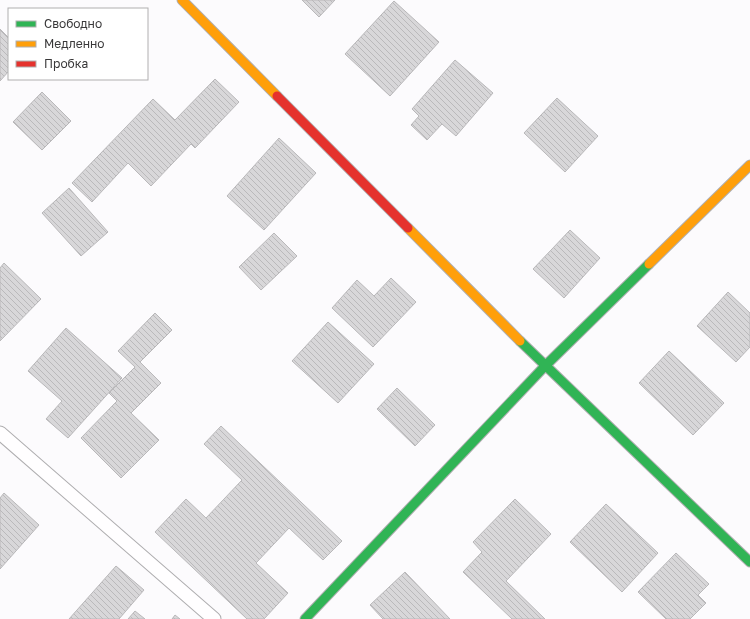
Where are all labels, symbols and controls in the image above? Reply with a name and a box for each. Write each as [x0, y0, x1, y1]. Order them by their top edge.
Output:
legend [8, 8, 148, 80]
text: Свободно [44, 16, 102, 31]
text: Медленно [44, 36, 104, 51]
text: Пробка [44, 56, 88, 71]

